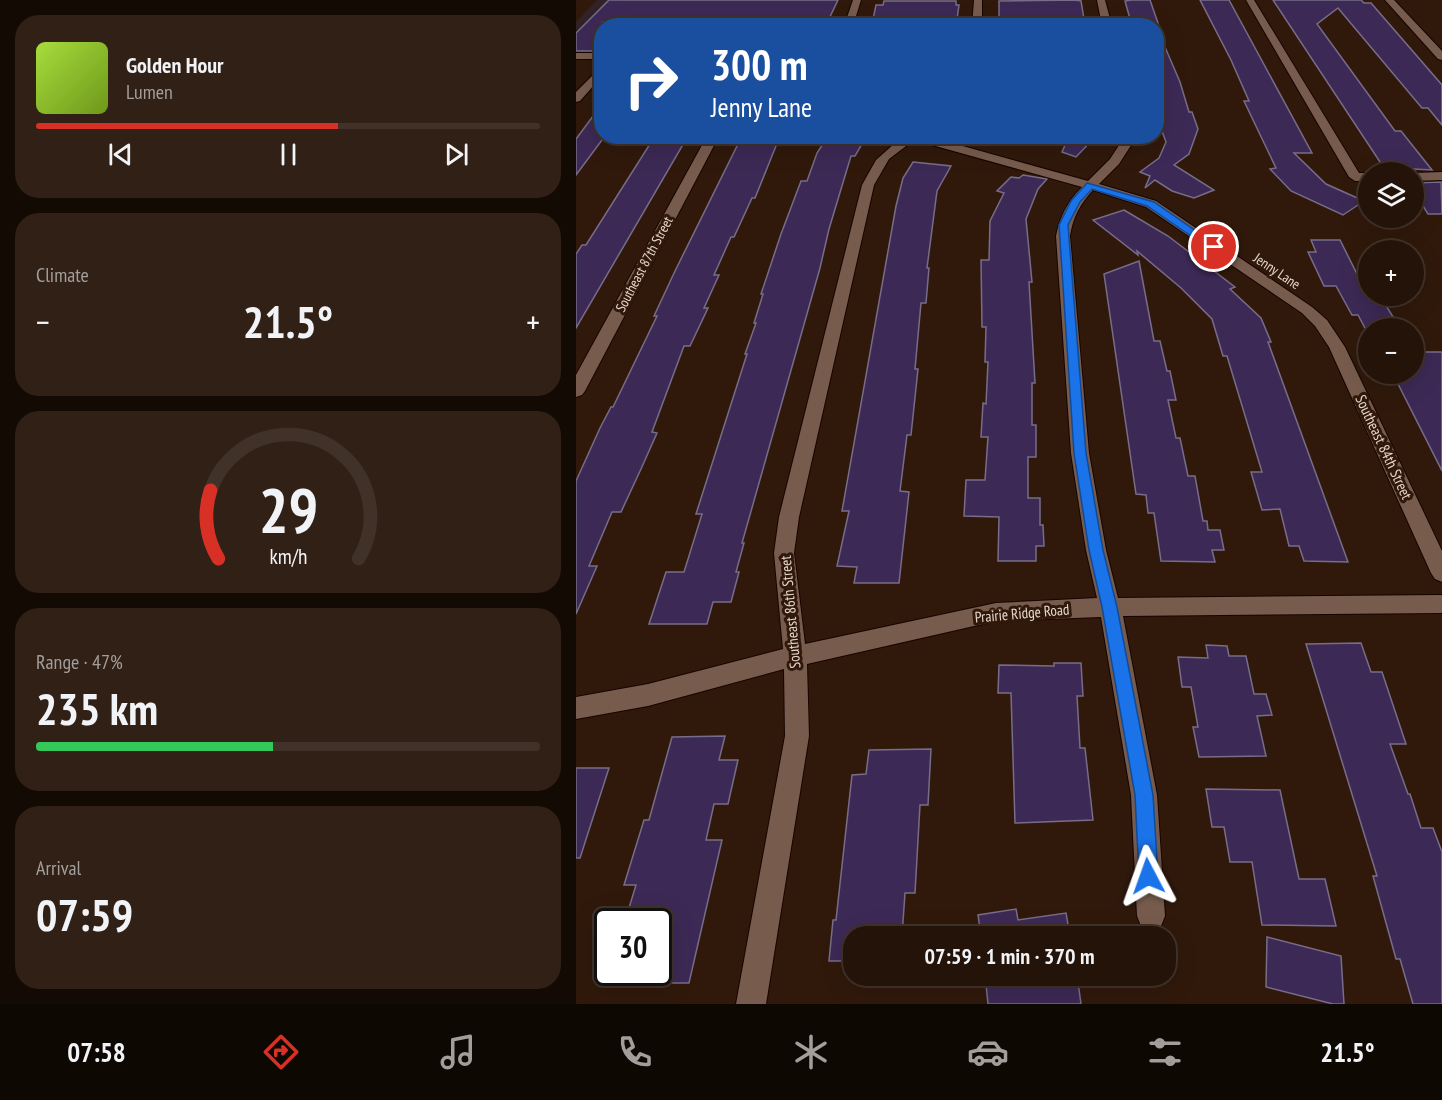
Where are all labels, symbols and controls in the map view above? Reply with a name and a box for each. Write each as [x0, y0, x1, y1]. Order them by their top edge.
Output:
text: 300 m [711, 37, 808, 92]
icon: right [612, 42, 690, 120]
text: Golden Hour [126, 51, 224, 79]
text: Lumen [126, 79, 173, 105]
text: Jenny Lane [711, 90, 812, 124]
icon: previous [104, 138, 137, 171]
icon: pause [272, 138, 305, 171]
icon: next [440, 138, 473, 171]
map controls [1358, 162, 1424, 384]
button: layers [1358, 162, 1424, 228]
street label: Southeast 87th Street [611, 213, 677, 315]
pin [1188, 221, 1239, 272]
icon: arrive [1197, 230, 1230, 263]
button: + [1358, 240, 1424, 306]
street label: Jenny Lane [1249, 248, 1304, 293]
text: Climate [36, 262, 89, 288]
text: 21.5° [243, 292, 333, 350]
text: − [36, 300, 50, 343]
text: + [526, 300, 540, 343]
button: − [1358, 318, 1424, 384]
street label: Southeast 84th Street [1351, 392, 1417, 502]
text: 29 [258, 469, 318, 550]
text: km/h [269, 542, 307, 570]
street label: Southeast 86th Street [776, 555, 804, 669]
street label: Prairie Ridge Road [974, 599, 1070, 627]
text: Range · 47% [36, 649, 123, 675]
text: 235 km [36, 679, 158, 737]
position arrow [1116, 844, 1180, 908]
text: Arrival [36, 855, 81, 881]
text: 07:59 [36, 885, 133, 943]
speed limit sign: 30 [594, 908, 672, 986]
text: 07:59 · 1 min · 370 m [924, 942, 1095, 970]
icon: directions [260, 1031, 302, 1073]
icon: music [437, 1031, 479, 1073]
icon: phone [614, 1031, 656, 1073]
icon: climate [790, 1031, 832, 1073]
icon: car [967, 1031, 1009, 1073]
icon: filters [1144, 1031, 1186, 1073]
text: 07:58 [67, 1035, 126, 1069]
text: 21.5° [1320, 1035, 1375, 1069]

